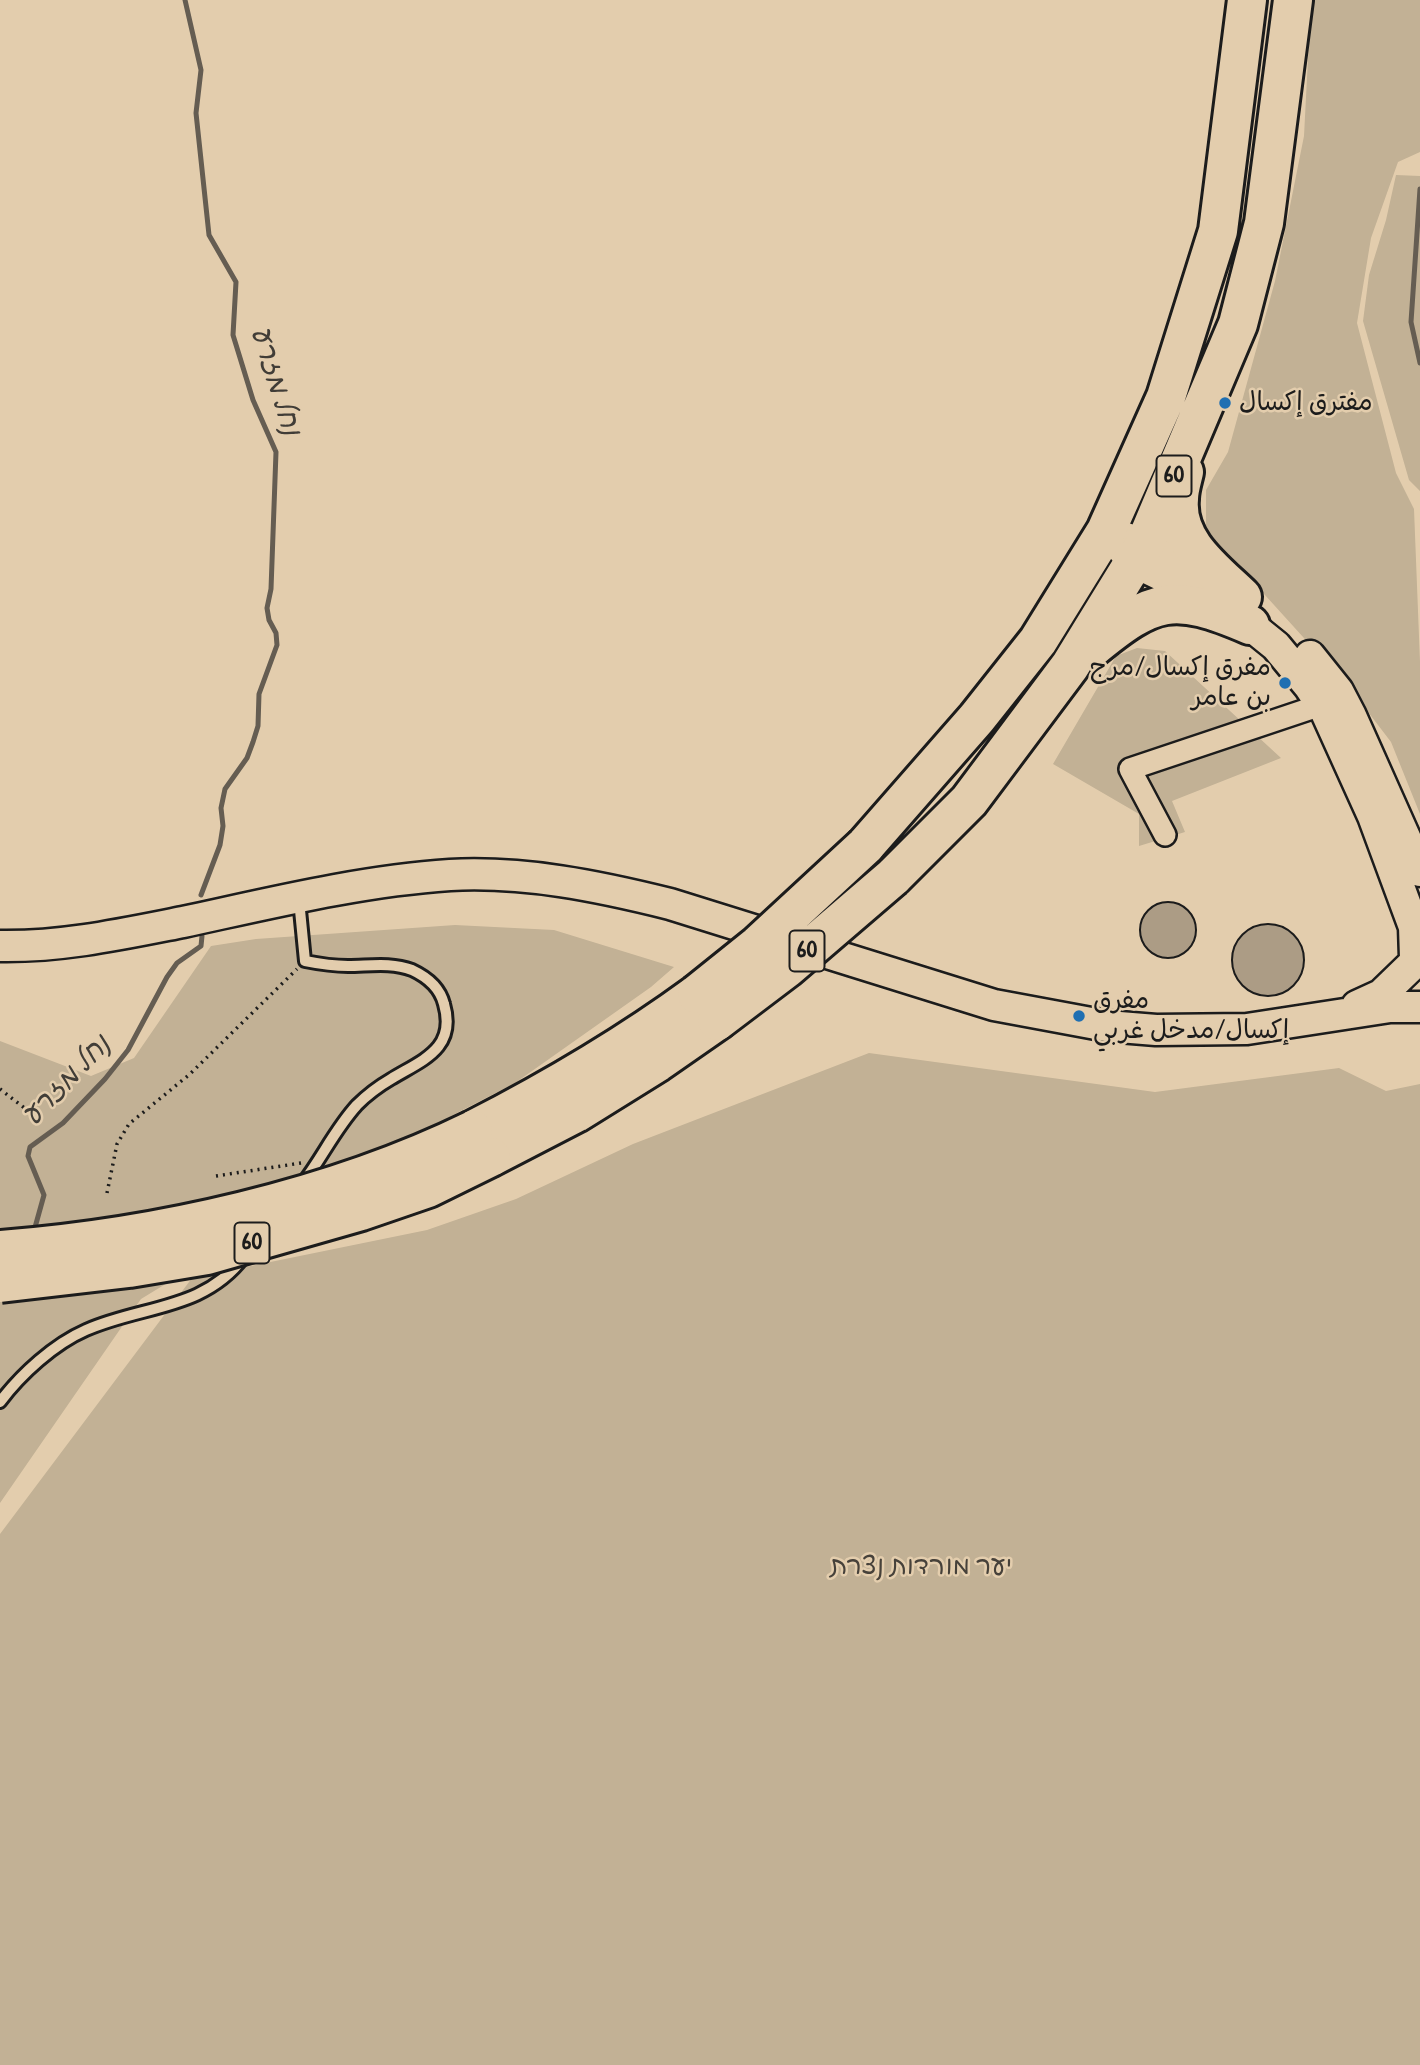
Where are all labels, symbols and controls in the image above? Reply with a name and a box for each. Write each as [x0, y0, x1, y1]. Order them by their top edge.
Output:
water label: נחל מזרע [242, 322, 308, 440]
place label: مفترق إكسال [1239, 387, 1373, 419]
marker: مفترق إكسال [1217, 395, 1233, 411]
road number: 60 [1156, 456, 1192, 496]
place label: مفرق إكسال/مرج بن عامر [1090, 652, 1271, 714]
marker: مفرق إكسال/مرج بن عامر [1277, 675, 1293, 691]
road number: 60 [790, 931, 824, 972]
place label: مفرق إكسال/مدخل غربي [1093, 985, 1289, 1046]
marker: مفرق إكسال/مدخل غربي [1071, 1008, 1087, 1024]
water label: נחל מזרע [16, 1029, 118, 1133]
road number: 60 [234, 1223, 270, 1264]
park label: יער מורדות נצרת [830, 1551, 1012, 1583]

